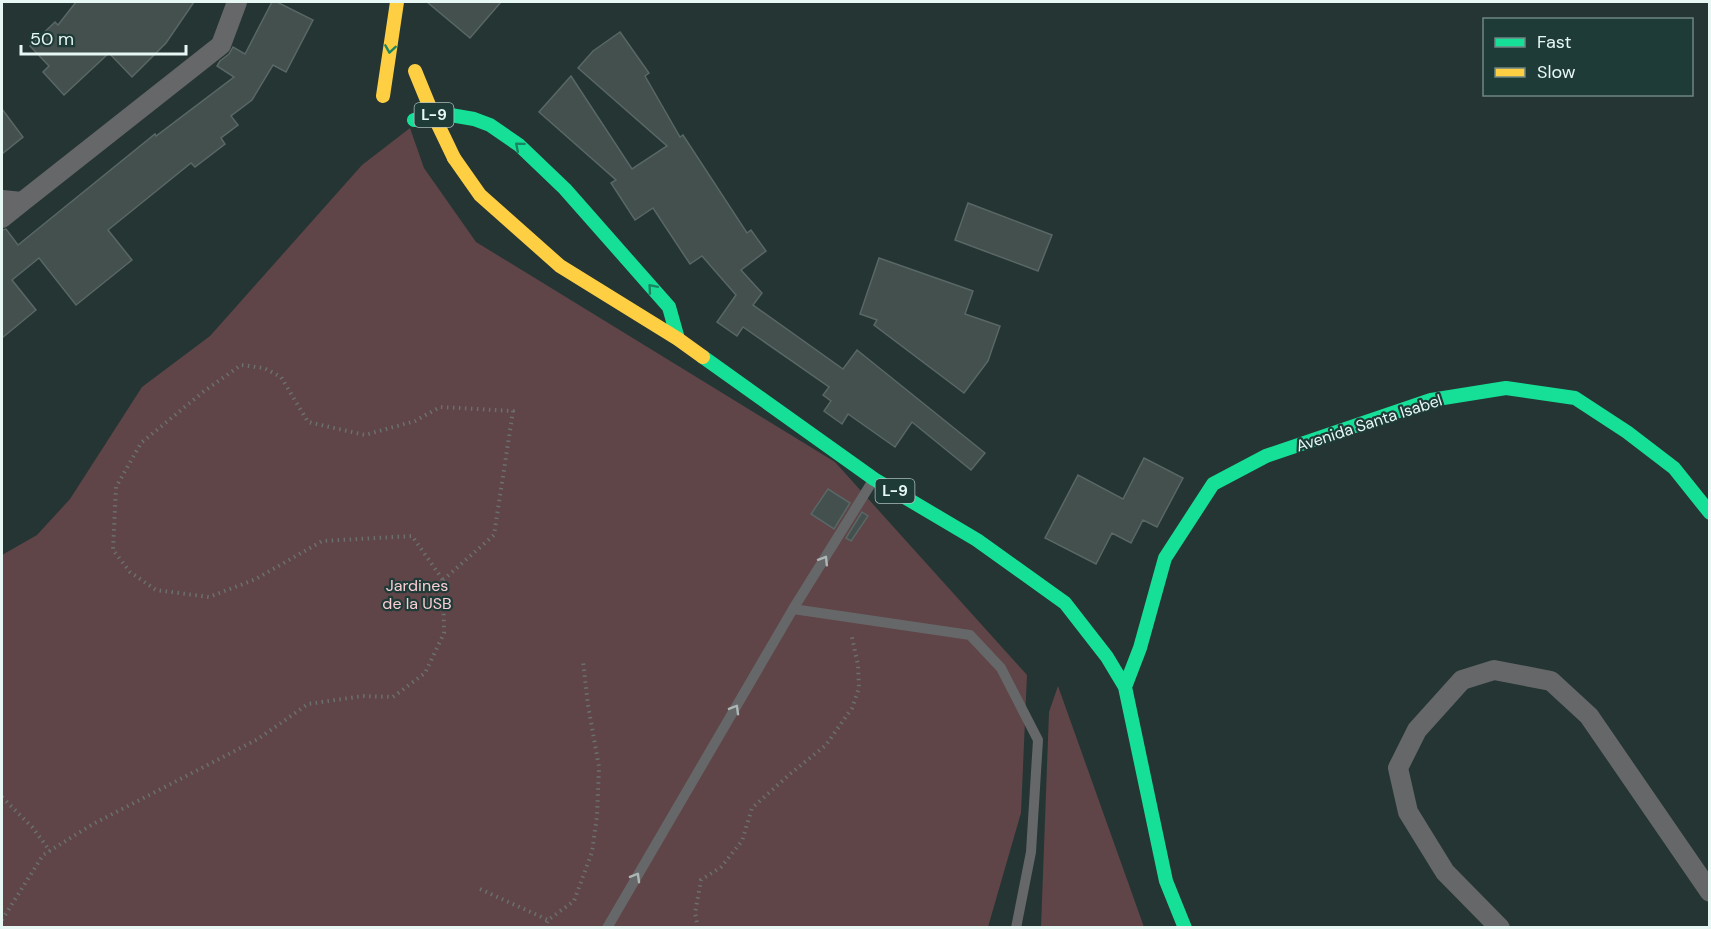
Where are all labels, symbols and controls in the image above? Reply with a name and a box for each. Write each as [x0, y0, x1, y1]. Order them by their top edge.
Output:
scale bar [21, 18, 186, 56]
legend [1483, 18, 1693, 96]
text: 50 m [30, 27, 74, 51]
text: Fast [1537, 30, 1572, 54]
one-way arrow [384, 43, 397, 53]
text: Slow [1537, 60, 1576, 84]
road number: L-9 [414, 103, 454, 127]
one-way arrow [515, 143, 526, 154]
one-way arrow [648, 284, 659, 295]
street label: Avenida Santa Isabel [1293, 389, 1445, 457]
road number: L-9 [876, 479, 914, 503]
one-way arrow [816, 556, 828, 566]
park label: Jardines de la USB [382, 575, 452, 614]
one-way arrow [727, 705, 739, 715]
one-way arrow [629, 873, 641, 883]

